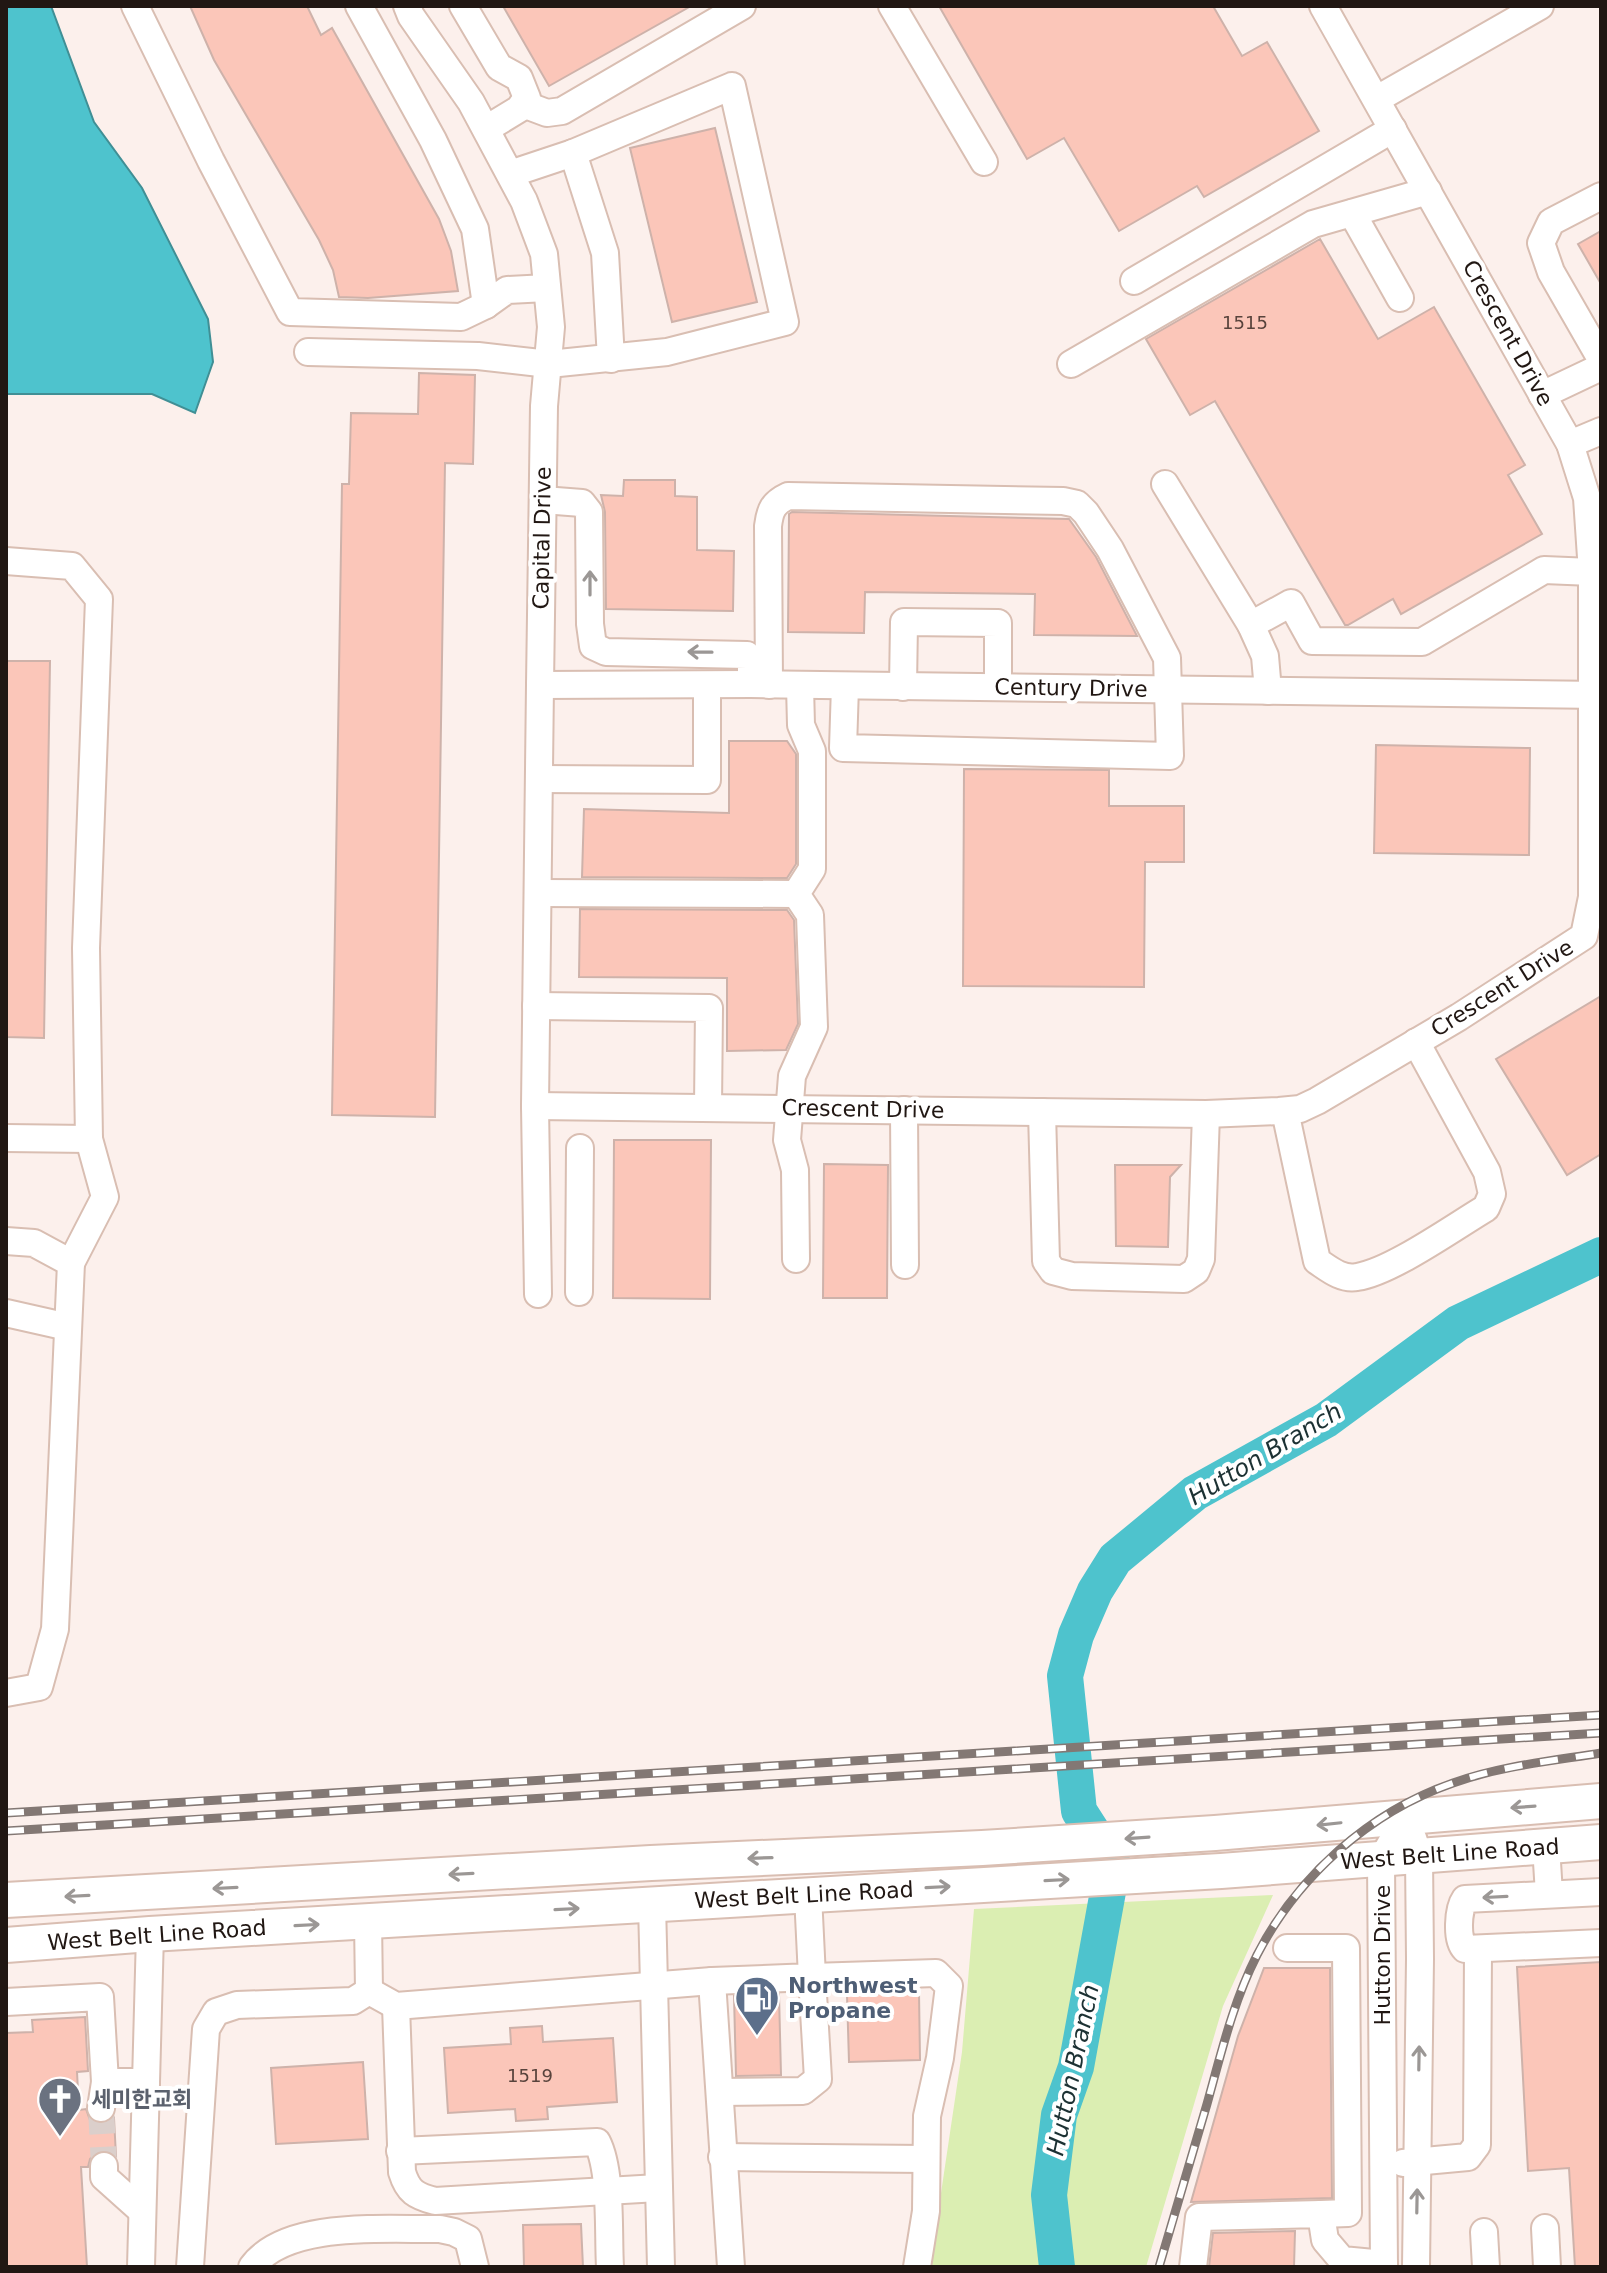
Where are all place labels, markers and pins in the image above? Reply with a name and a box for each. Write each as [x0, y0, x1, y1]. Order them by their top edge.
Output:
place label: Northwest Propane [788, 1973, 918, 2023]
fuel station icon: Northwest Propane [733, 1974, 781, 2037]
church icon: 세미한교회 [36, 2075, 84, 2138]
place label: 세미한교회 [91, 2087, 192, 2112]

